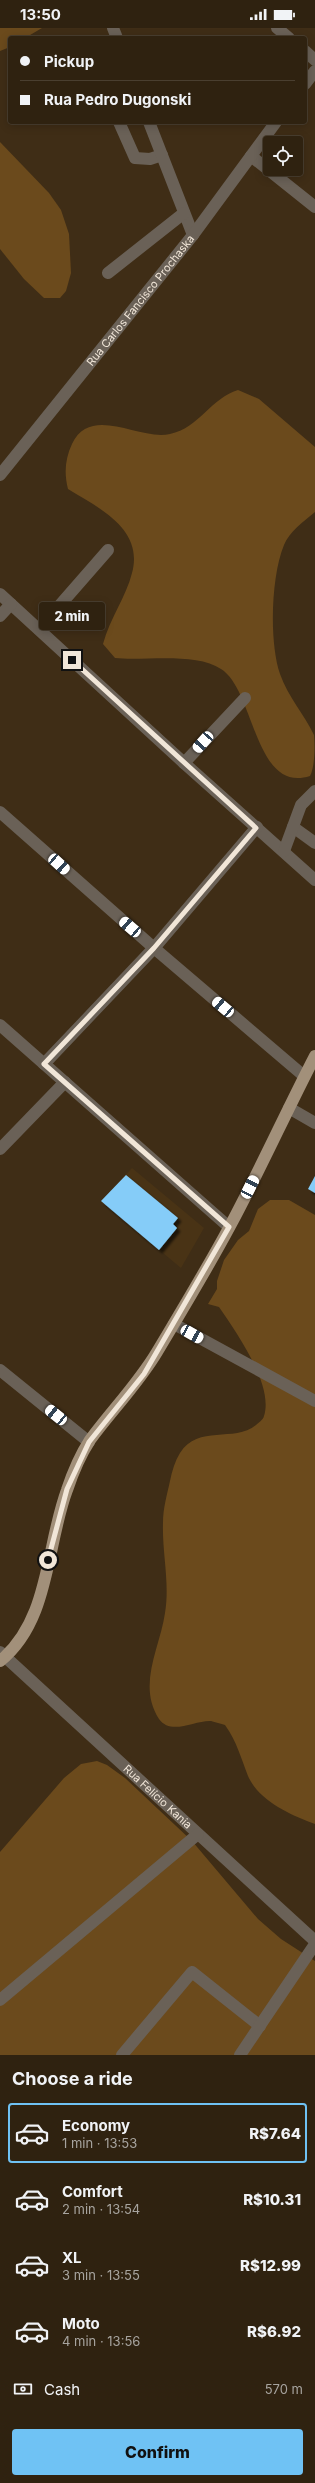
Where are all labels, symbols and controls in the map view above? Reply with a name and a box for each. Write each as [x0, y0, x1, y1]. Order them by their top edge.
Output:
text: 13:50 [20, 5, 61, 24]
text: Pickup [44, 52, 94, 71]
text: Rua Pedro Dugonski [44, 90, 191, 109]
map controls [263, 136, 303, 176]
button: locate [263, 136, 303, 176]
street label: Rua Carlos Fancisco Prochaska [84, 232, 197, 369]
callout: 2 min [39, 602, 105, 630]
text: 2 min [54, 608, 90, 624]
route end [63, 651, 81, 669]
car [191, 729, 215, 755]
car [46, 852, 72, 876]
car [117, 915, 143, 939]
car [210, 995, 236, 1019]
car [239, 1174, 261, 1200]
car [179, 1323, 205, 1345]
car [43, 1403, 69, 1427]
route start [39, 1551, 57, 1569]
street label: Rua Felício Kania [120, 1762, 195, 1832]
text: Choose a ride [12, 2068, 133, 2089]
icon: car [14, 2115, 50, 2151]
text: Economy [62, 2116, 130, 2135]
text: R$7.64 [249, 2124, 301, 2143]
text: 1 min · 13:53 [62, 2135, 137, 2151]
icon: car [14, 2181, 50, 2217]
text: Comfort [62, 2182, 123, 2201]
text: R$10.31 [243, 2190, 301, 2209]
text: 2 min · 13:54 [62, 2201, 140, 2217]
icon: car [14, 2247, 50, 2283]
text: XL [62, 2248, 82, 2267]
text: R$12.99 [240, 2256, 301, 2275]
text: 3 min · 13:55 [62, 2267, 140, 2283]
icon: car [14, 2313, 50, 2349]
text: Moto [62, 2314, 100, 2333]
text: R$6.92 [247, 2322, 301, 2341]
text: 4 min · 13:56 [62, 2333, 140, 2349]
icon: cash [12, 2378, 34, 2400]
text: Cash [44, 2380, 80, 2399]
text: 570 m [265, 2381, 303, 2397]
button: Confirm [12, 2429, 303, 2475]

